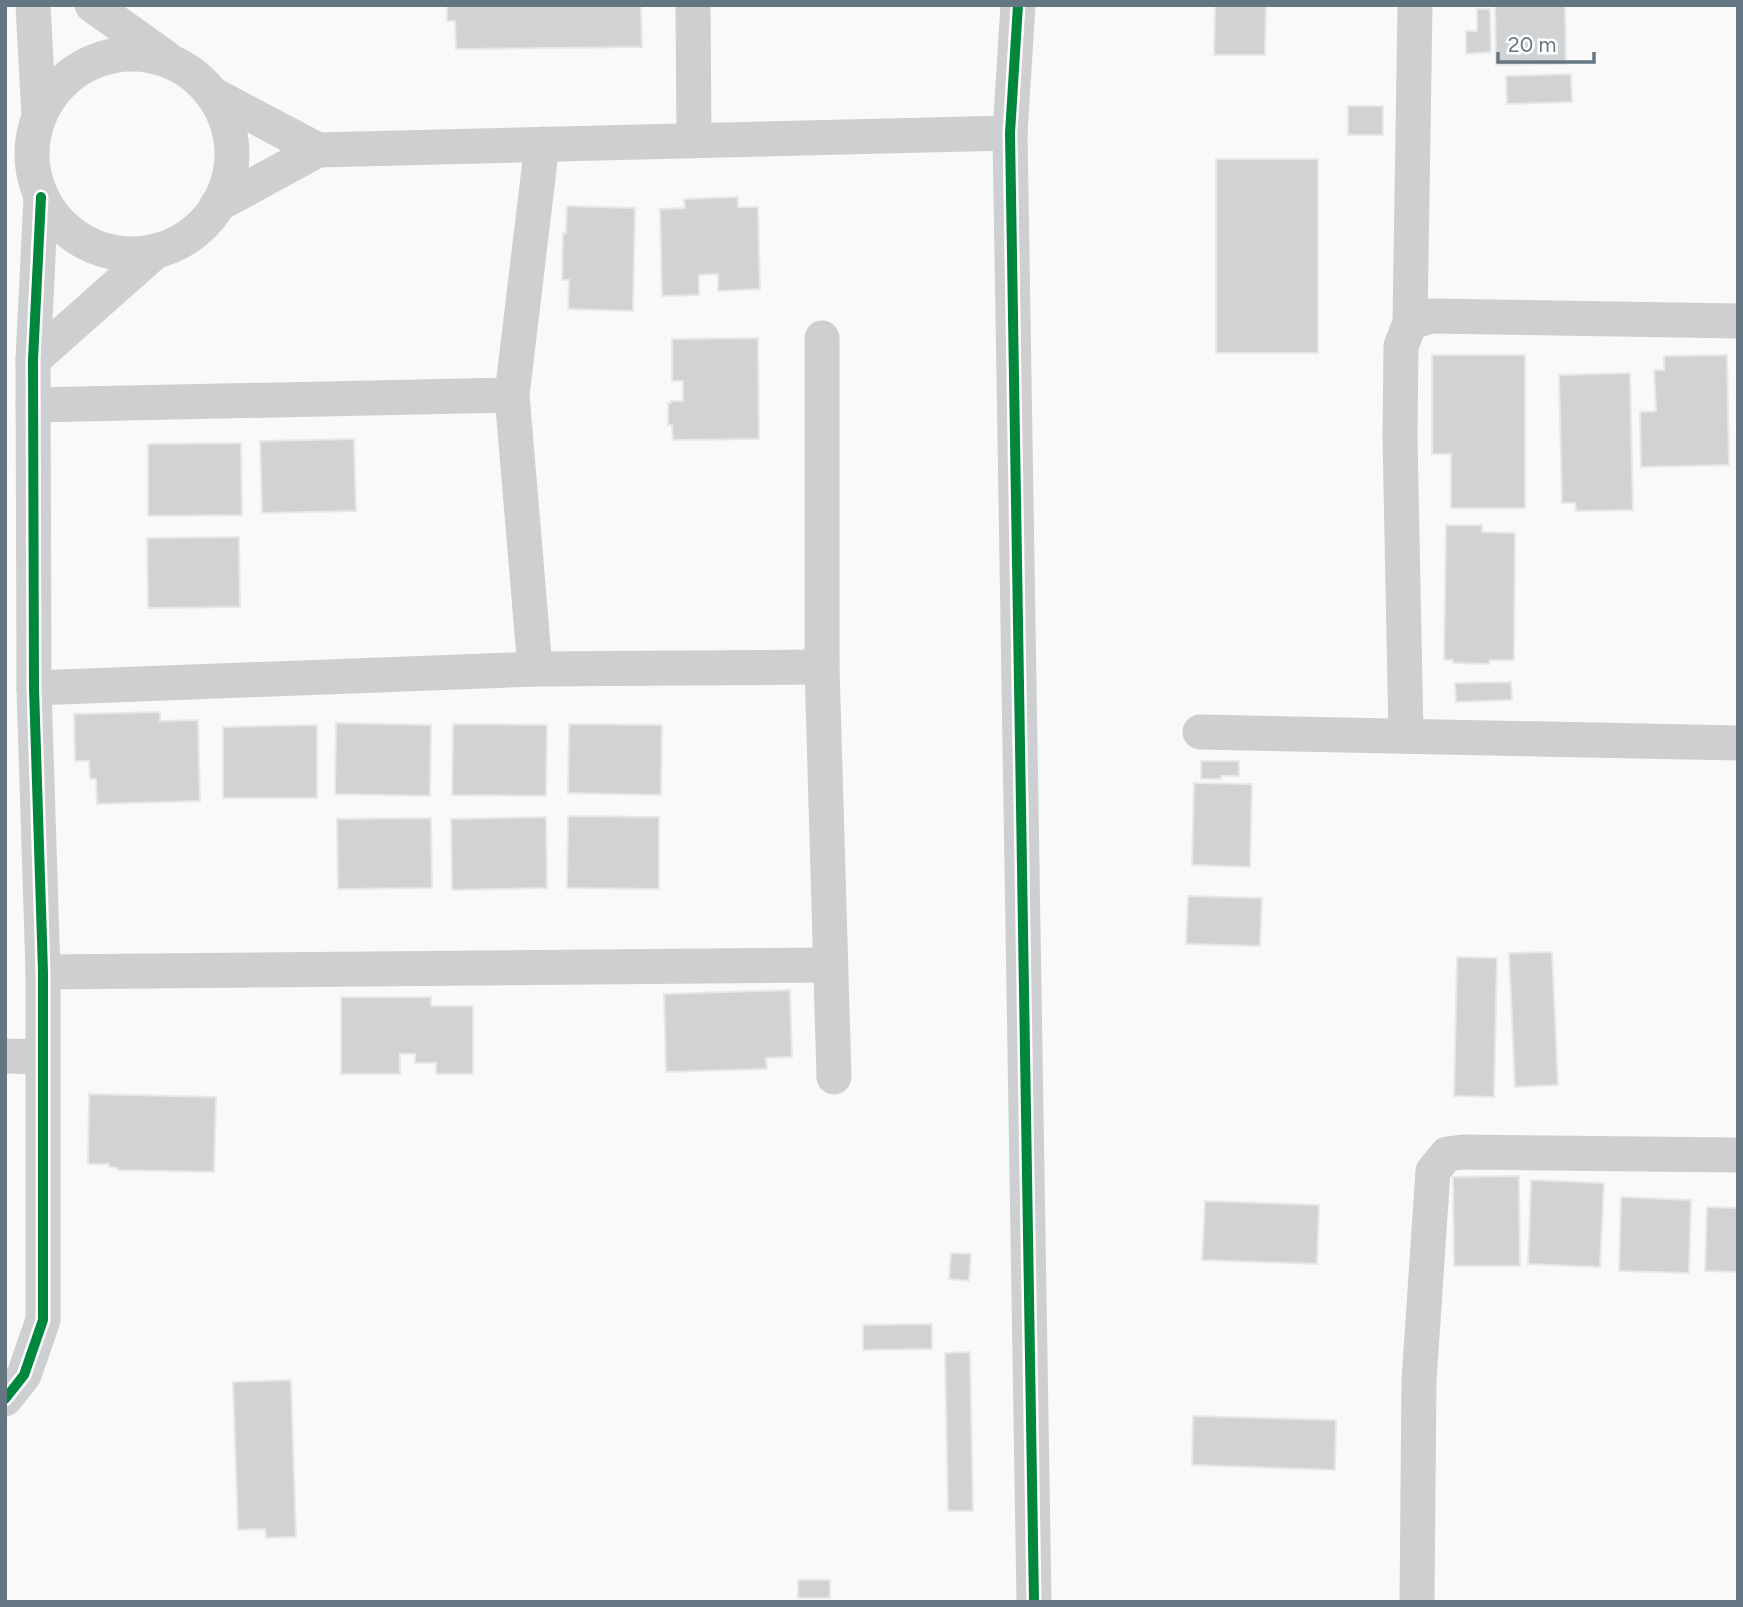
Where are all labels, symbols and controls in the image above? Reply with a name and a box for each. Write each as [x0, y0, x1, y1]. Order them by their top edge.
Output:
scale bar [1498, 21, 1594, 65]
text: 20 m [1508, 32, 1556, 57]

